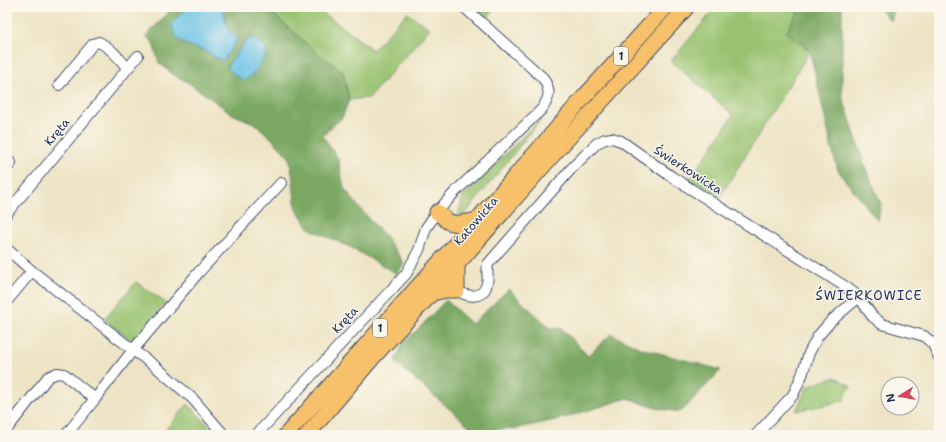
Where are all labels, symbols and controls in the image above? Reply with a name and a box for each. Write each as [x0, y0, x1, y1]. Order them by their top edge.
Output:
road number: 1 [614, 47, 628, 65]
street label: Kręta [41, 114, 74, 149]
street label: Świerkowicka [651, 142, 726, 198]
street label: Katowicka [450, 193, 502, 249]
district label: ŚWIERKOWICE [815, 286, 923, 304]
street label: Kręta [328, 303, 362, 337]
road number: 1 [373, 319, 387, 337]
north arrow [880, 376, 920, 416]
text: N [882, 392, 899, 404]

